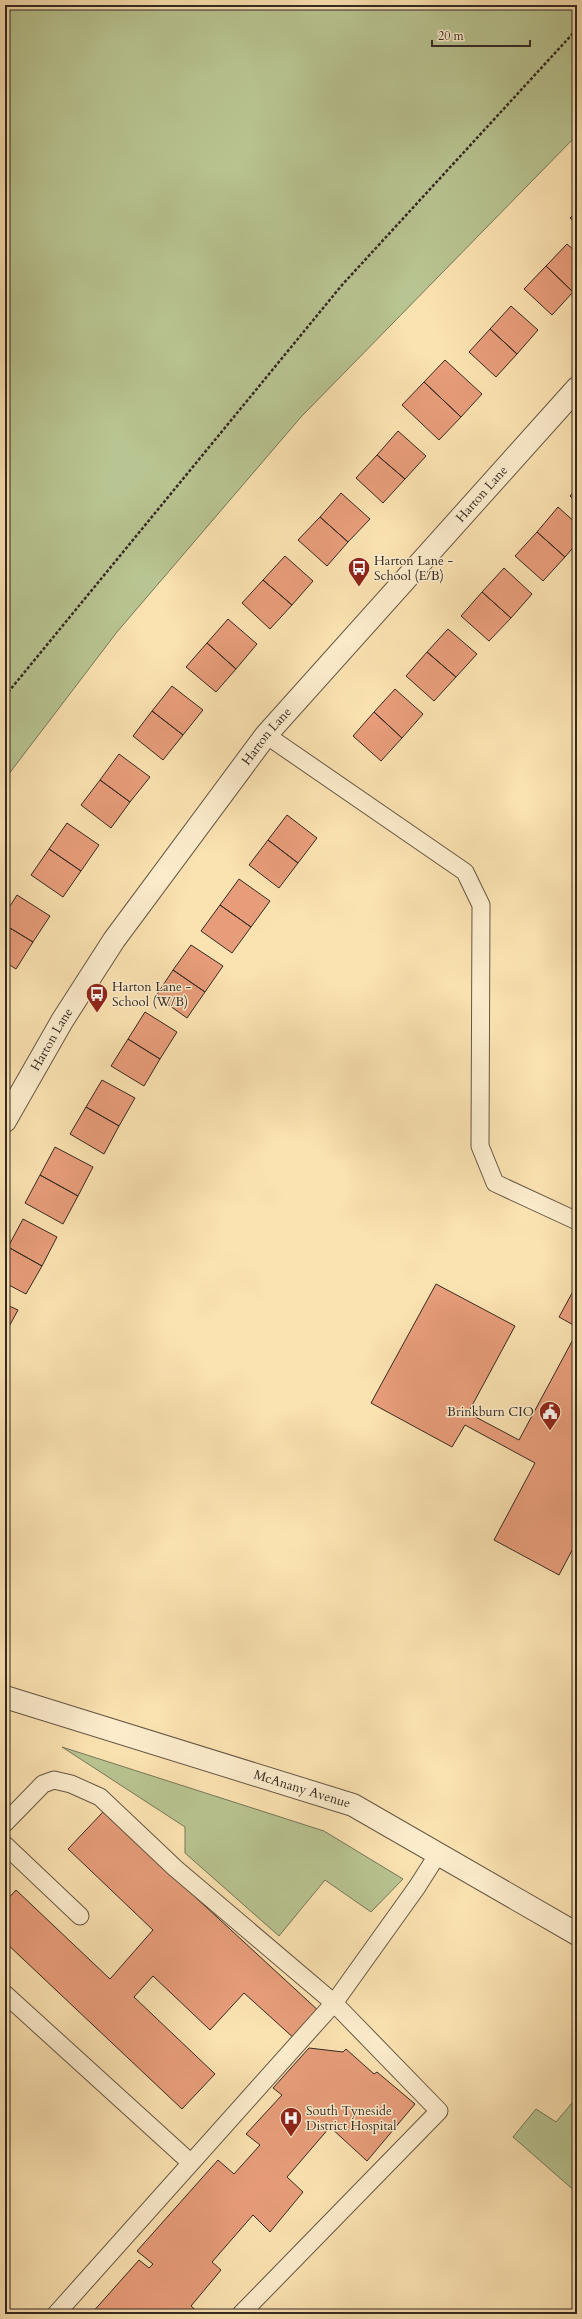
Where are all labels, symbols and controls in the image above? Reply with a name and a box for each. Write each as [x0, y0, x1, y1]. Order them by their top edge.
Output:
scale bar [432, 22, 530, 48]
text: 20 m [438, 28, 465, 44]
street label: Harton Lane [452, 462, 512, 526]
place label: Harton Lane - School (E/B) [374, 552, 454, 585]
bus stop icon: Harton Lane - School (E/B) [346, 555, 372, 588]
street label: Harton Lane [238, 703, 296, 769]
place label: Harton Lane - School (W/B) [112, 978, 192, 1011]
bus stop icon: Harton Lane - School (W/B) [84, 981, 110, 1014]
street label: Harton Lane [26, 1004, 77, 1074]
public building icon: Brinkburn CIO [537, 1399, 563, 1432]
place label: Brinkburn CIO [447, 1403, 534, 1421]
street label: McAnany Avenue [251, 1766, 353, 1813]
place label: South Tyneside District Hospital [306, 2102, 397, 2135]
hospital icon: South Tyneside District Hospital [278, 2105, 304, 2138]

